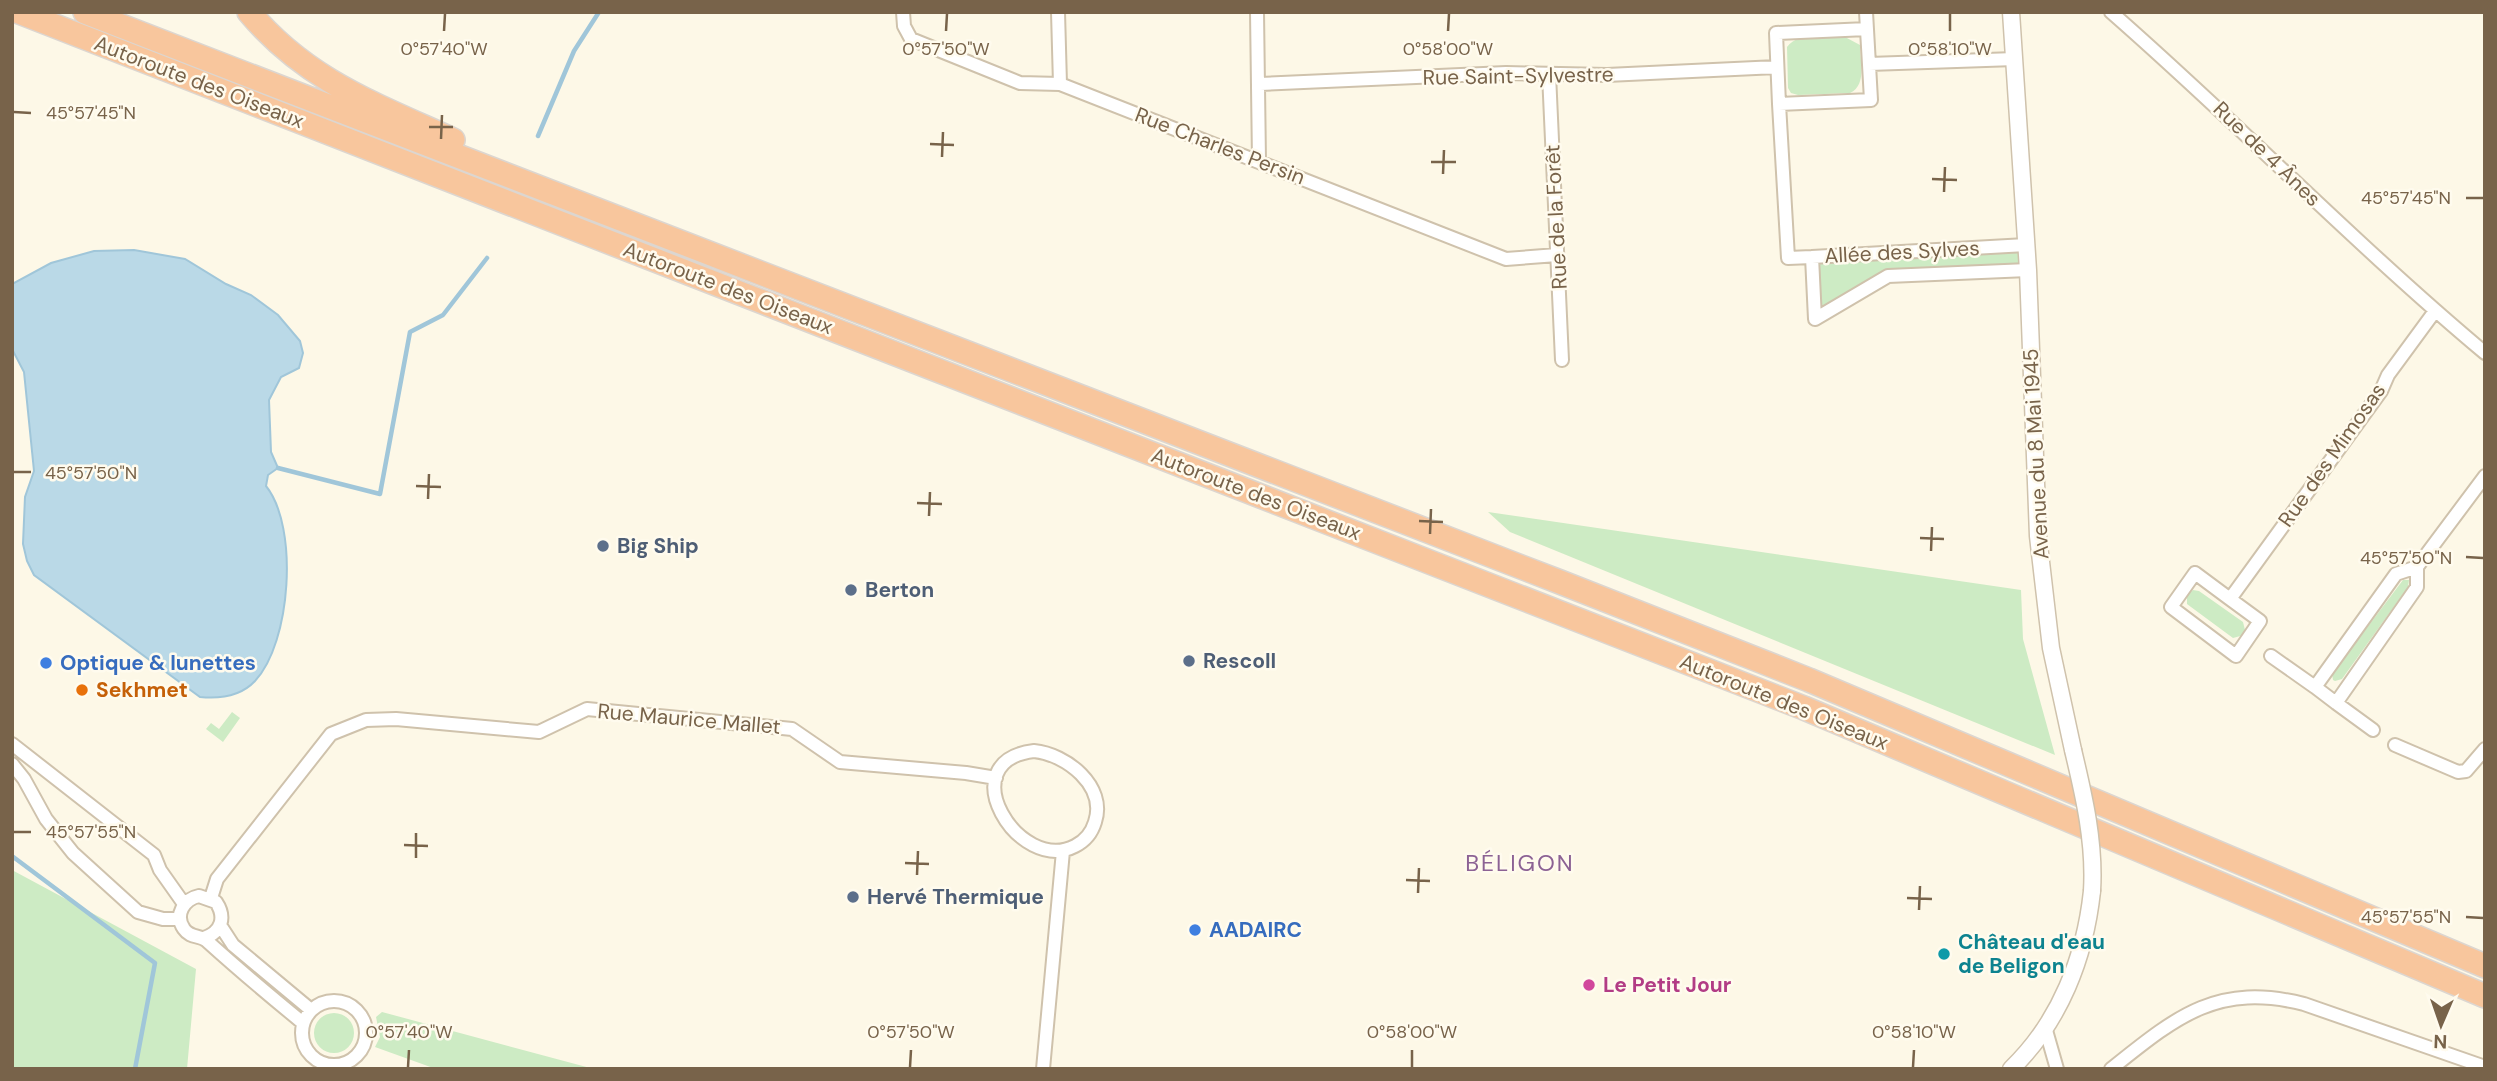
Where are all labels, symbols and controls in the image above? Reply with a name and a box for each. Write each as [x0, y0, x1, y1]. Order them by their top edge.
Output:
street label: Autoroute des Oiseaux [90, 29, 308, 135]
text: 0°57'40"W [400, 37, 488, 61]
text: 0°57'50"W [902, 37, 990, 61]
text: 0°58'00"W [1403, 37, 1493, 61]
text: 0°58'10"W [1908, 37, 1992, 61]
street label: Rue Saint-Sylvestre [1422, 60, 1614, 92]
street label: Rue de 4 Ânes [2207, 95, 2327, 213]
text: 45°57'45"N [46, 101, 136, 125]
street label: Rue Charles Persin [1131, 101, 1309, 191]
street label: Rue de la Forêt [1538, 144, 1574, 290]
text: 45°57'45"N [2361, 186, 2451, 210]
street label: Allée des Sylves [1824, 234, 1980, 270]
street label: Autoroute des Oiseaux [619, 235, 837, 341]
street label: Avenue du 8 Mai 1945 [2016, 348, 2056, 560]
street label: Rue des Mimosas [2272, 377, 2392, 533]
street label: Autoroute des Oiseaux [1147, 441, 1365, 547]
text: 45°57'50"N [45, 461, 137, 485]
place label: Big Ship [617, 532, 699, 560]
marker: Big Ship [595, 538, 611, 554]
text: 45°57'50"N [2360, 546, 2452, 570]
place label: Berton [865, 576, 934, 604]
marker: Berton [843, 582, 859, 598]
place label: Rescoll [1203, 647, 1276, 675]
street label: Autoroute des Oiseaux [1676, 647, 1892, 757]
place label: Optique & lunettes [60, 649, 256, 677]
marker: Rescoll [1181, 653, 1197, 669]
marker: Optique & lunettes [38, 655, 54, 671]
place label: Sekhmet [96, 676, 188, 704]
marker: Sekhmet [74, 682, 90, 698]
street label: Rue Maurice Mallet [596, 697, 782, 741]
text: 45°57'55"N [46, 820, 136, 844]
district label: BÉLIGON [1465, 848, 1575, 878]
place label: Hervé Thermique [867, 883, 1044, 911]
marker: Hervé Thermique [845, 889, 861, 905]
text: 45°57'55"N [2361, 905, 2451, 929]
place label: AADAIRC [1209, 916, 1302, 944]
marker: AADAIRC [1187, 922, 1203, 938]
place label: Château d'eau de Beligon [1958, 928, 2105, 980]
marker: Château d'eau de Beligon [1936, 946, 1952, 962]
place label: Le Petit Jour [1603, 971, 1732, 999]
marker: Le Petit Jour [1581, 977, 1597, 993]
north arrow [2406, 990, 2476, 1060]
text: 0°57'40"W [365, 1020, 453, 1044]
text: 0°57'50"W [867, 1020, 955, 1044]
text: 0°58'00"W [1367, 1020, 1457, 1044]
text: 0°58'10"W [1872, 1020, 1956, 1044]
text: N [2433, 1029, 2448, 1054]

